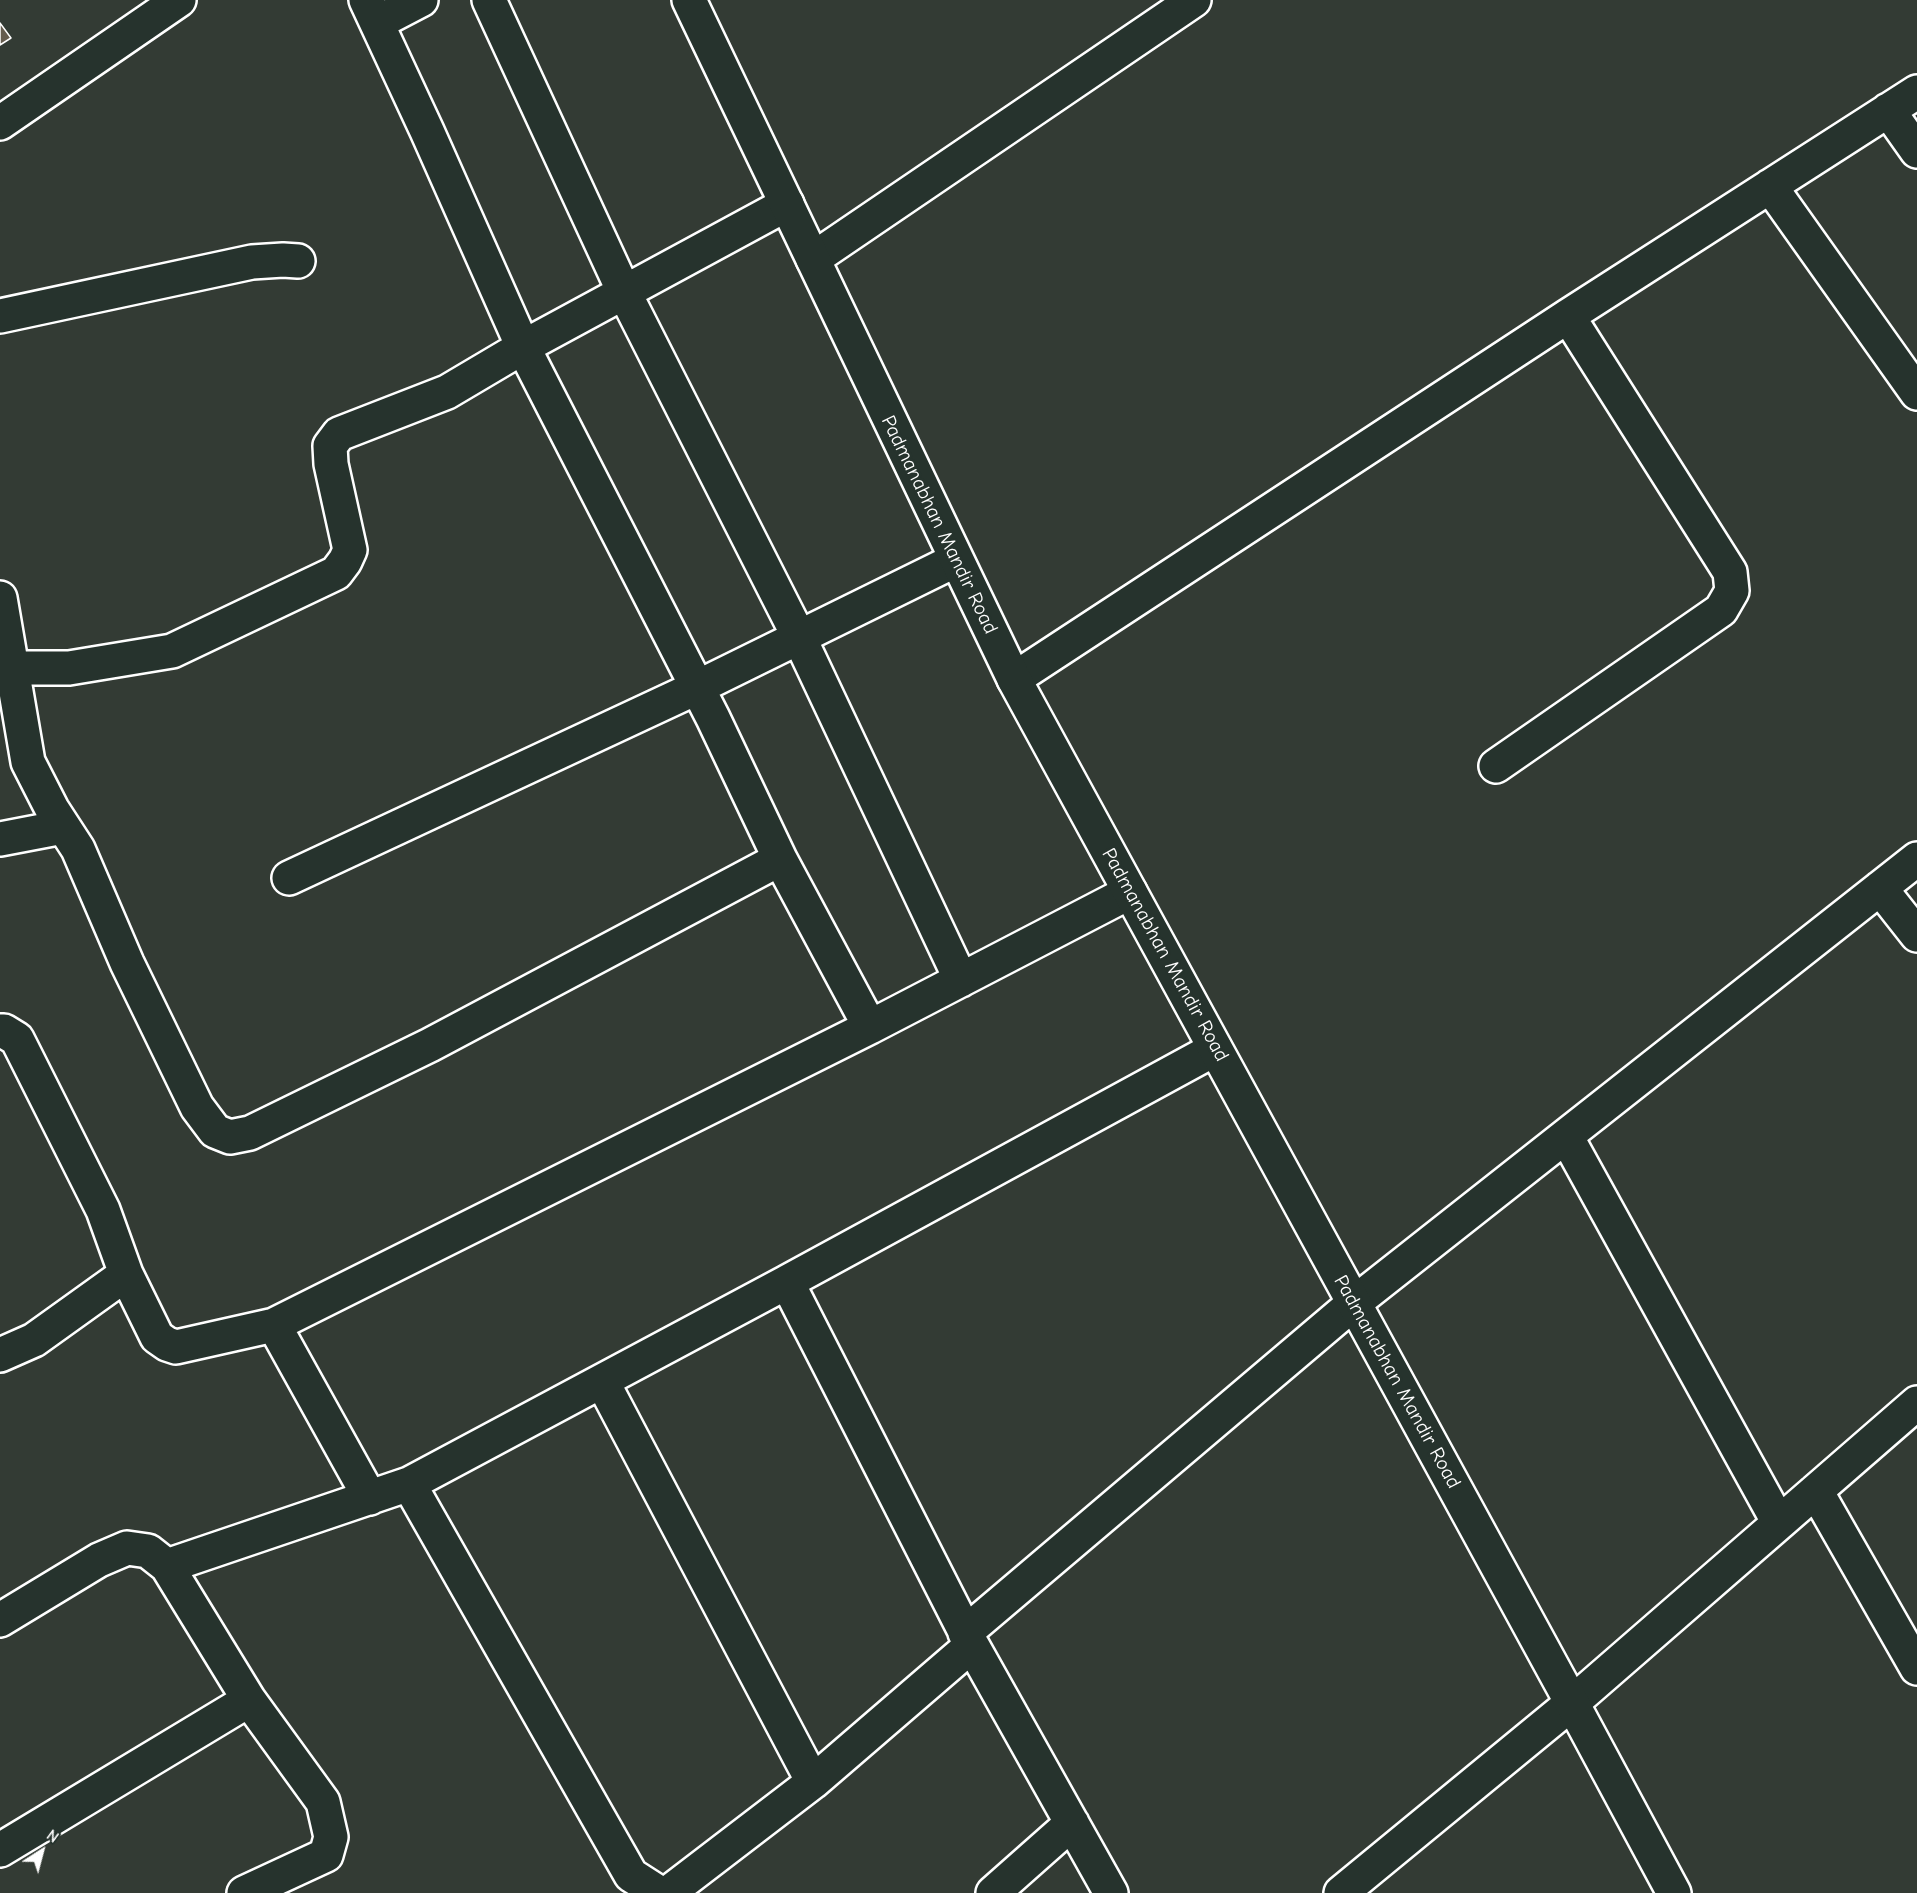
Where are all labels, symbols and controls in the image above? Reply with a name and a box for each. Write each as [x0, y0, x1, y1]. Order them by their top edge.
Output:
street label: Padmanabhan Mandir Road [876, 412, 1002, 638]
street label: Padmanabhan Mandir Road [1096, 844, 1234, 1066]
street label: Padmanabhan Mandir Road [1328, 1271, 1466, 1493]
north arrow [12, 1821, 72, 1881]
text: N [43, 1826, 62, 1847]

